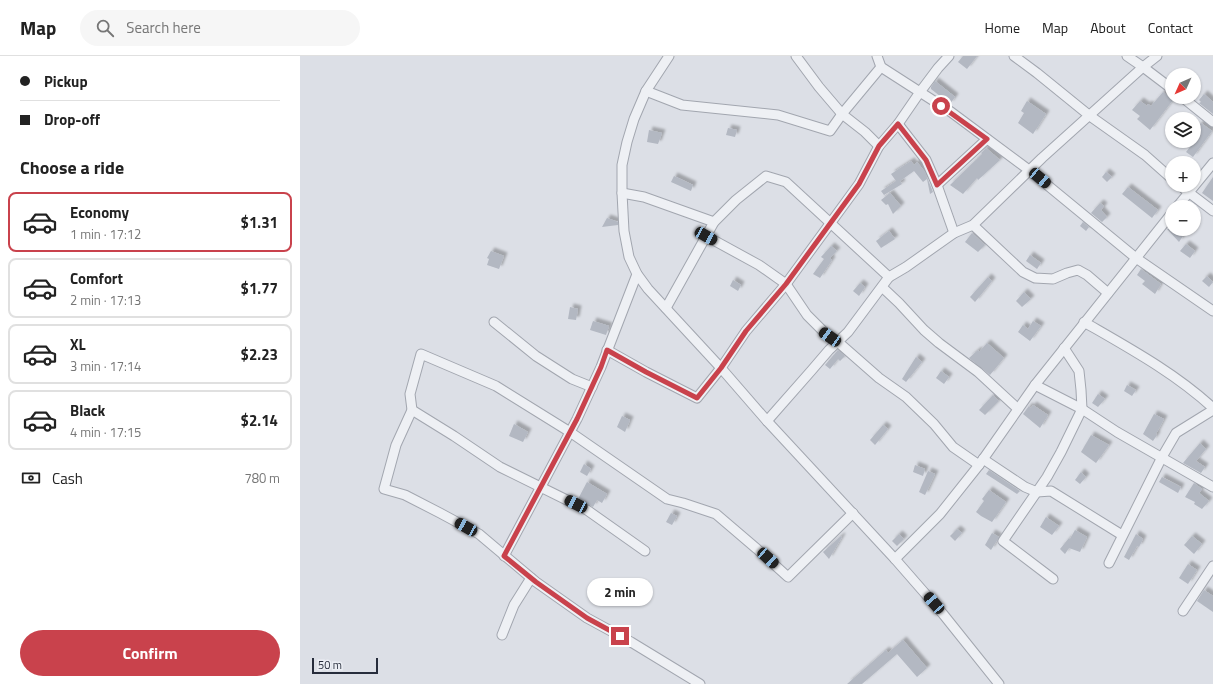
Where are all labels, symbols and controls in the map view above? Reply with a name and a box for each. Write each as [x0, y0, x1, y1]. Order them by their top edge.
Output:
search box [80, 10, 360, 46]
text: Map [20, 13, 56, 42]
text: Search here [126, 16, 201, 39]
icon: search [94, 17, 116, 39]
text: Home [985, 17, 1020, 38]
text: Map [1042, 17, 1068, 38]
text: About [1090, 17, 1126, 38]
text: Contact [1148, 17, 1193, 38]
north arrow [1165, 68, 1201, 104]
map controls [1165, 68, 1201, 236]
text: Pickup [44, 70, 88, 93]
route start [932, 97, 950, 115]
text: Drop-off [44, 108, 100, 131]
button: layers [1165, 112, 1201, 148]
text: Choose a ride [20, 154, 124, 181]
button: + [1165, 156, 1201, 192]
car [1027, 166, 1053, 190]
button: − [1165, 200, 1201, 236]
text: Economy [70, 201, 129, 224]
icon: car [22, 204, 58, 240]
text: $1.31 [241, 211, 278, 234]
text: 1 min · 17:12 [70, 224, 141, 244]
car [693, 225, 719, 247]
text: Comfort [70, 267, 123, 290]
icon: car [22, 270, 58, 306]
text: $1.77 [241, 277, 278, 300]
text: 2 min · 17:13 [70, 290, 141, 310]
car [817, 325, 843, 349]
text: XL [70, 333, 86, 356]
icon: car [22, 336, 58, 372]
text: $2.23 [241, 343, 278, 366]
text: 3 min · 17:14 [70, 356, 141, 376]
text: Black [70, 399, 105, 422]
icon: car [22, 402, 58, 438]
text: $2.14 [241, 409, 278, 432]
text: 4 min · 17:15 [70, 422, 141, 442]
icon: cash [20, 467, 42, 489]
text: Cash [52, 467, 83, 490]
text: 780 m [244, 468, 280, 488]
car [563, 493, 589, 515]
car [453, 516, 479, 538]
car [755, 546, 781, 570]
callout: 2 min [587, 578, 653, 606]
text: 2 min [604, 582, 636, 602]
car [922, 590, 946, 616]
route end [611, 627, 629, 645]
button: Confirm [20, 630, 280, 676]
scale bar [312, 656, 378, 675]
text: 50 m [318, 657, 342, 673]

